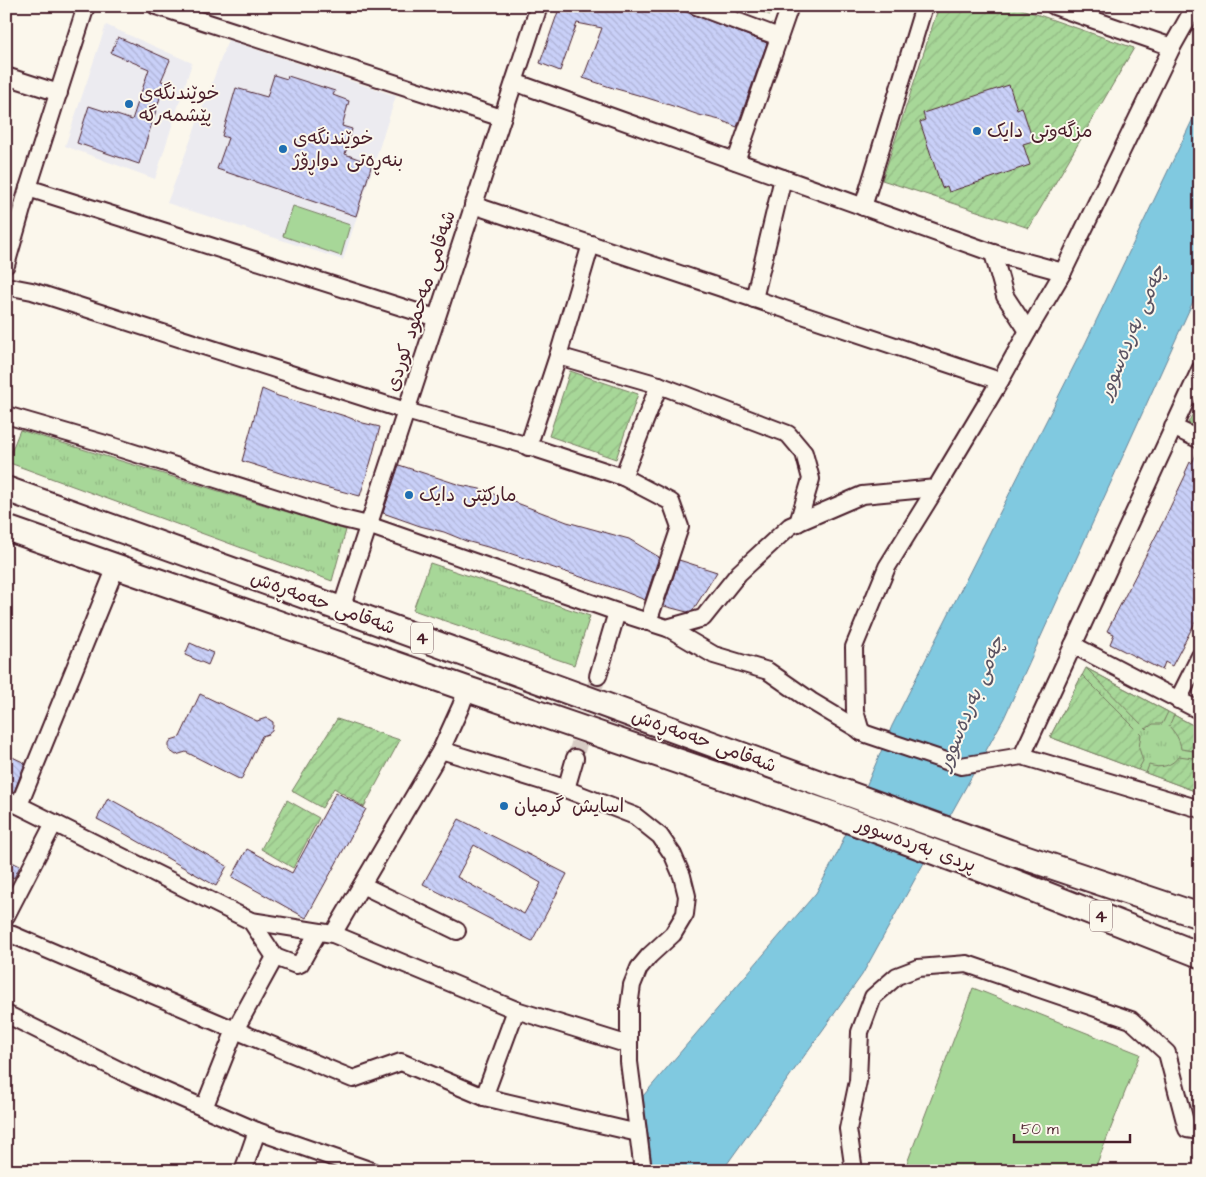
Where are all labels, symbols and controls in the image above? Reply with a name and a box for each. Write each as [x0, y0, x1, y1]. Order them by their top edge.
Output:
place label: خوێندنگەی پێشمەرگە [139, 80, 220, 129]
marker: خوێندنگەی پێشمەرگە [123, 98, 135, 110]
place label: مزگەوتی دایک [987, 118, 1093, 145]
place label: خوێندنگەی بنەڕەتی دواڕۆژ [291, 125, 403, 176]
marker: مزگەوتی دایک [971, 125, 983, 137]
marker: خوێندنگەی بنەڕەتی دواڕۆژ [277, 143, 289, 155]
street label: شەقامی مەحمود کوردی [379, 207, 463, 395]
water label: چەمی بەردەسوور [1090, 260, 1173, 406]
place label: مارکێتی دایک [419, 482, 517, 509]
marker: مارکێتی دایک [403, 489, 415, 501]
street label: شەقامی حەمەڕەش [246, 564, 399, 644]
road number: 4 [411, 622, 433, 654]
water label: چەمی بەردەسوور [929, 631, 1012, 777]
street label: شەقامی حەمەڕەش [627, 702, 780, 782]
place label: اسايش گرميان [514, 793, 624, 820]
marker: اسايش گرميان [498, 800, 510, 812]
street label: پردی بەردەسوور [850, 810, 980, 879]
road number: 4 [1090, 900, 1112, 931]
scale bar [1014, 1112, 1130, 1144]
text: 50 m [1021, 1119, 1059, 1140]

